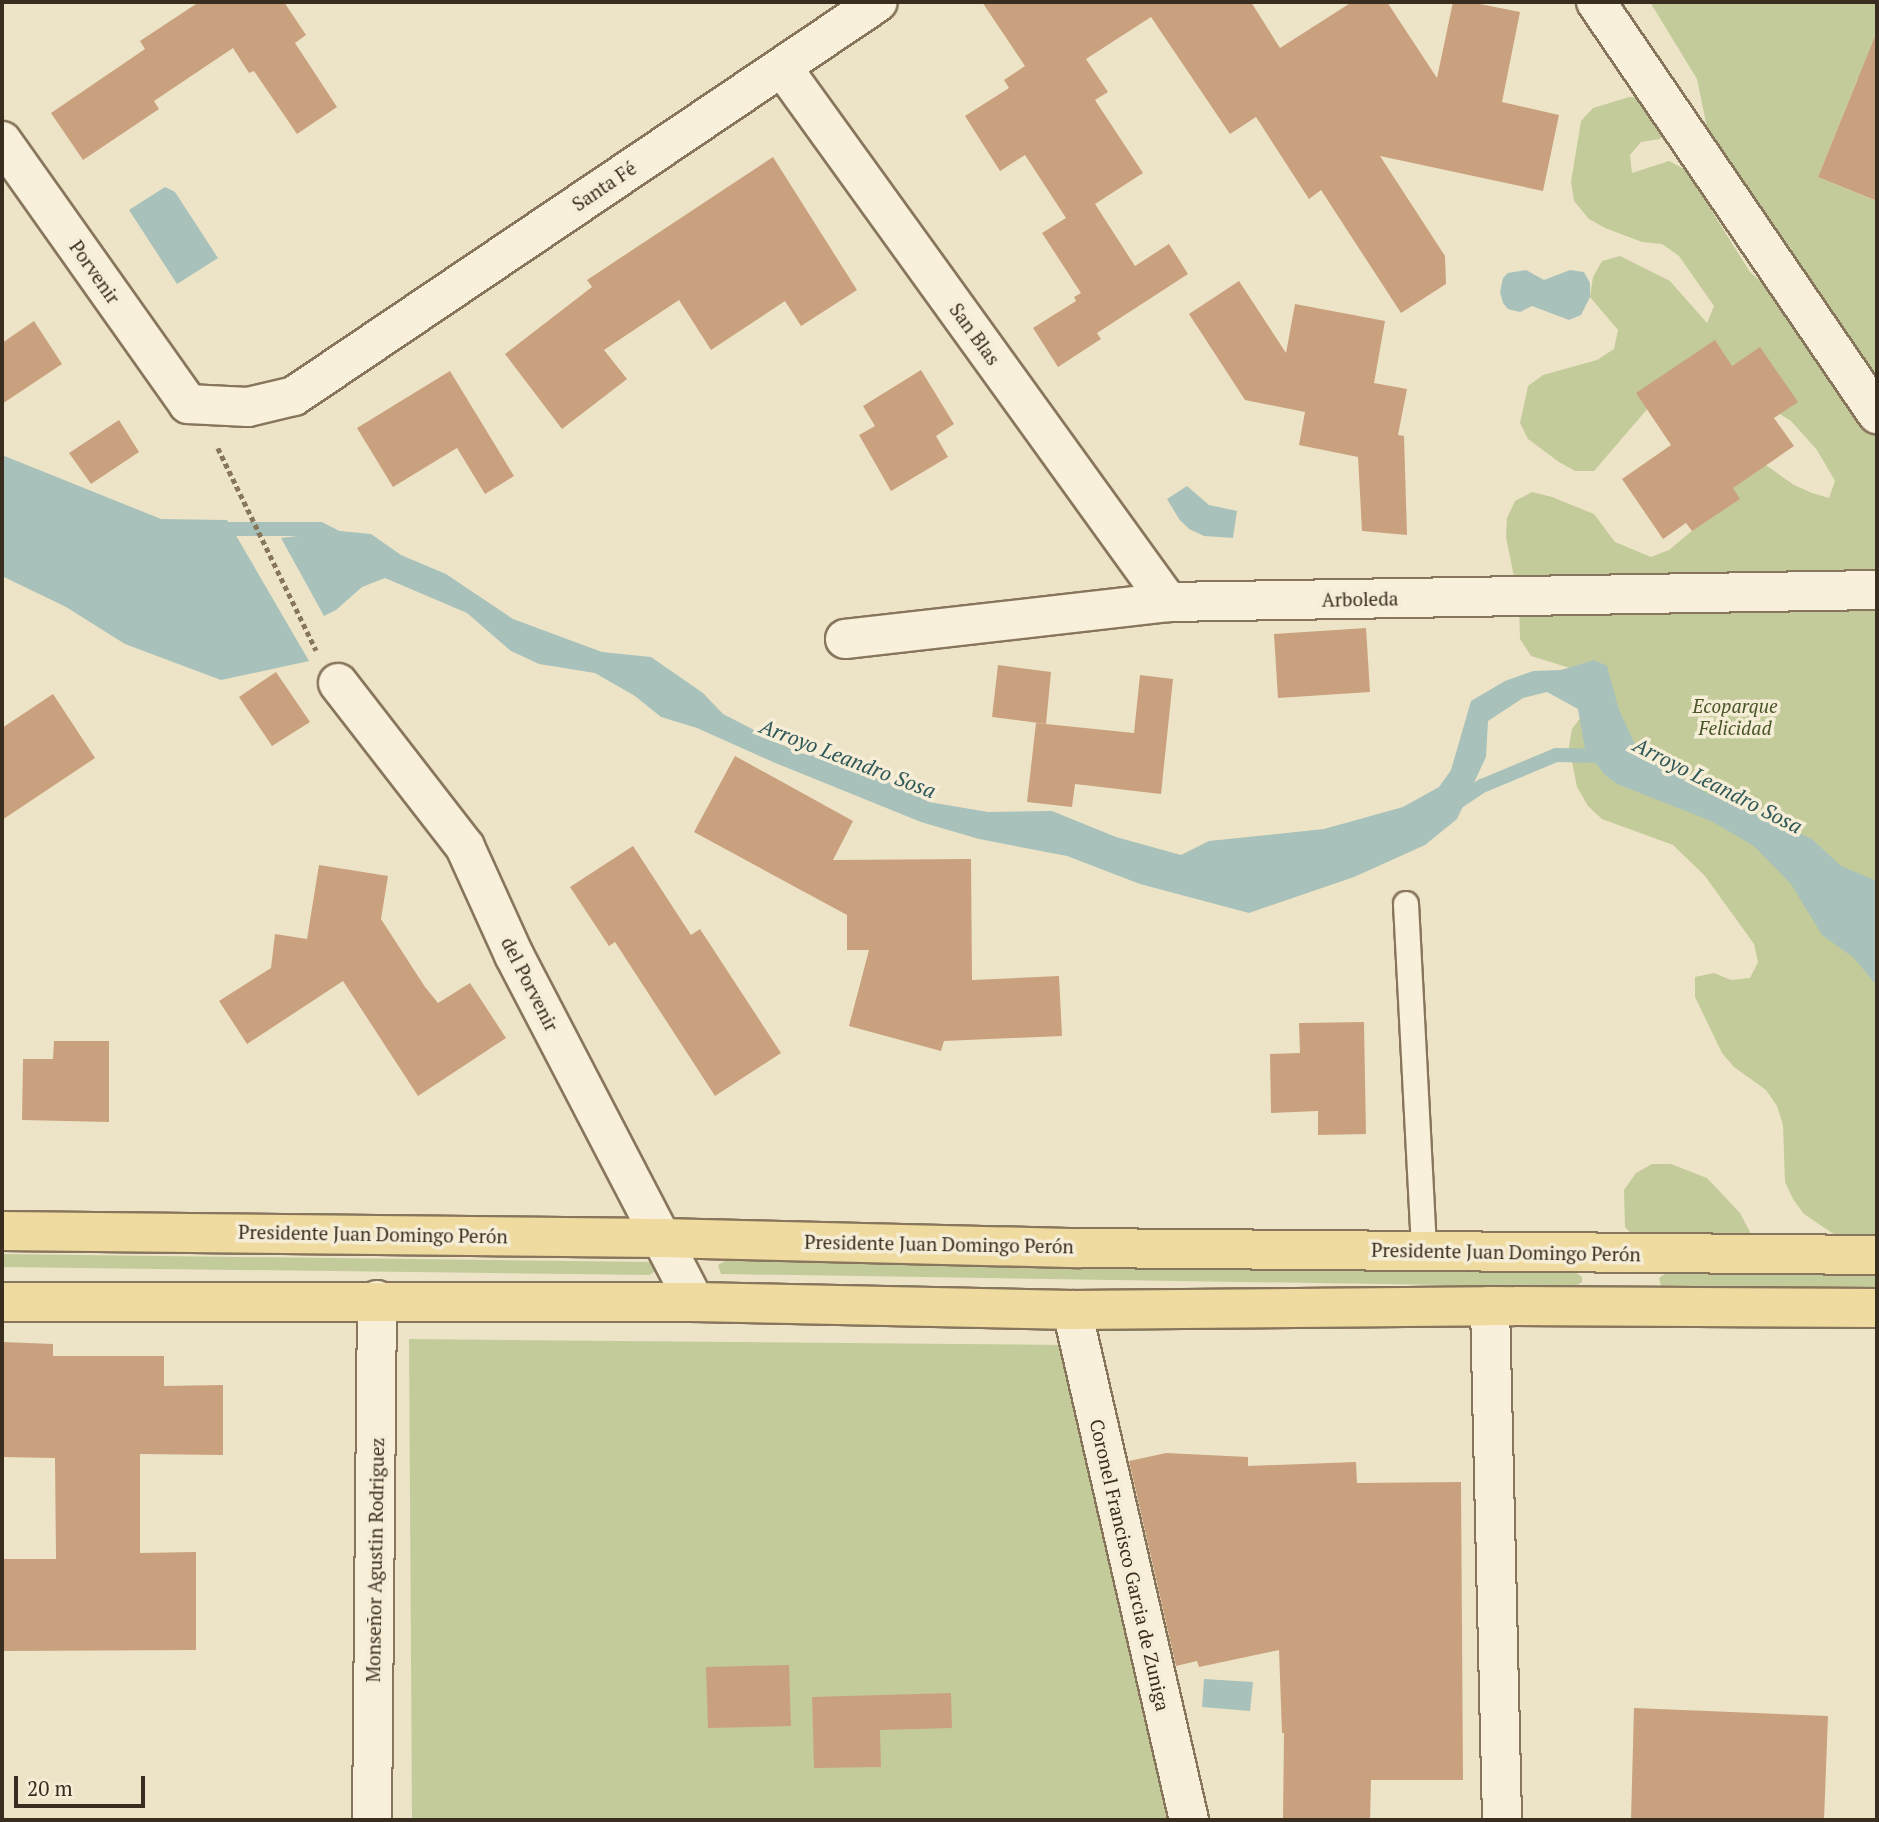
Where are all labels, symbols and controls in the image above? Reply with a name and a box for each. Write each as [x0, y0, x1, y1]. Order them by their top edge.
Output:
street label: Santa Fé [568, 156, 640, 216]
street label: Porvenir [65, 236, 125, 308]
street label: San Blas [945, 299, 1005, 369]
street label: Arboleda [1322, 587, 1398, 611]
park label: Ecoparque Felicidad [1692, 695, 1778, 739]
water label: Arroyo Leandro Sosa [757, 713, 939, 803]
water label: Arroyo Leandro Sosa [1629, 731, 1807, 839]
street label: del Porvenir [497, 933, 563, 1035]
street label: Presidente Juan Domingo Perón [238, 1220, 508, 1248]
street label: Presidente Juan Domingo Perón [804, 1230, 1074, 1258]
street label: Presidente Juan Domingo Perón [1371, 1238, 1641, 1266]
street label: Coronel Francisco Garcia de Zuniga [1085, 1417, 1175, 1713]
street label: Monseñor Agustin Rodriguez [361, 1437, 389, 1683]
scale bar [18, 1762, 149, 1806]
text: 20 m [27, 1774, 73, 1802]

